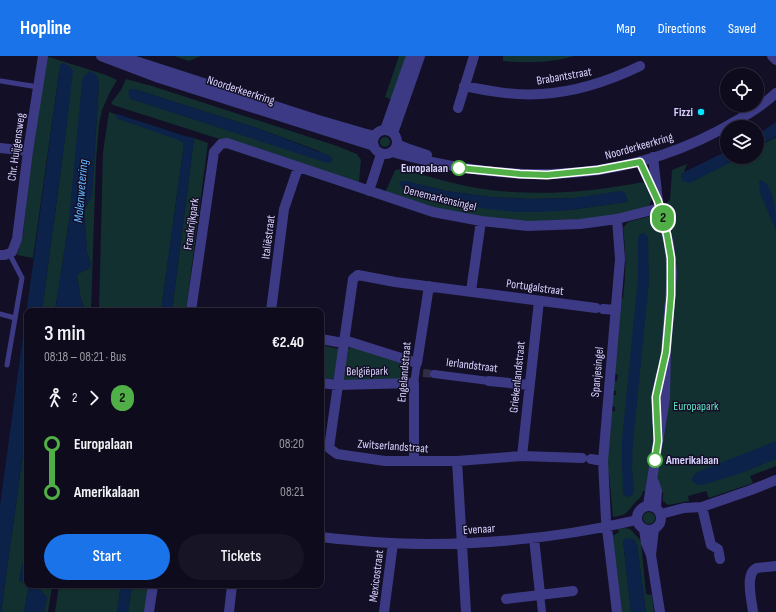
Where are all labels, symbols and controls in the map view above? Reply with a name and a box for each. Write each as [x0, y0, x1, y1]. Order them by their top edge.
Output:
text: Hopline [20, 17, 71, 40]
text: Map [616, 20, 636, 37]
text: Directions [658, 20, 706, 37]
text: Saved [728, 20, 756, 37]
street label: Brabantstraat [535, 64, 593, 89]
map controls [720, 68, 764, 164]
button: locate [720, 68, 764, 112]
street label: Noorderkeerkring [205, 72, 277, 109]
place label: Fizzi [674, 105, 693, 120]
marker: Fizzi [696, 107, 706, 117]
street label: Chr. Huijgensweg [4, 112, 29, 182]
button: layers [720, 120, 764, 164]
street label: Noorderkeerkring [603, 130, 675, 163]
water label: Molenwetering [70, 158, 92, 223]
marker: Europalaan [451, 160, 467, 176]
place label: Europalaan [401, 161, 448, 176]
street label: Denemarkensingel [402, 182, 478, 215]
street label: Frankrijkpark [180, 197, 203, 251]
line badge: 2 [650, 205, 676, 231]
text: 2 [660, 209, 666, 226]
street label: Italiëstraat [258, 214, 279, 260]
street label: Portugalstraat [505, 276, 565, 299]
text: 3 min [44, 320, 85, 347]
text: €2.40 [272, 333, 304, 352]
street label: Griekenlandstraat [506, 340, 529, 414]
street label: Engelandstraat [394, 341, 415, 403]
street label: Spanjesingel [588, 346, 607, 398]
text: 08:18 – 08:21 · Bus [44, 349, 126, 365]
street label: Ierlandstraat [445, 355, 499, 376]
street label: Belgiëpark [346, 364, 388, 379]
icon: walk [44, 387, 66, 409]
icon: forward [83, 387, 105, 409]
text: 2 [119, 389, 126, 406]
text: 2 [72, 390, 77, 406]
park label: Europapark [673, 399, 719, 414]
text: Europalaan [74, 435, 133, 454]
text: 08:20 [279, 436, 304, 452]
street label: Zwitserlandstraat [357, 437, 429, 456]
marker: Amerikalaan [647, 452, 663, 468]
place label: Amerikalaan [665, 453, 719, 468]
text: Amerikalaan [74, 483, 140, 502]
text: 08:21 [280, 484, 304, 500]
street label: Evenaar [462, 521, 496, 538]
button: Start [44, 534, 170, 580]
button: Tickets [178, 534, 304, 580]
street label: Mexicostraat [366, 549, 387, 603]

